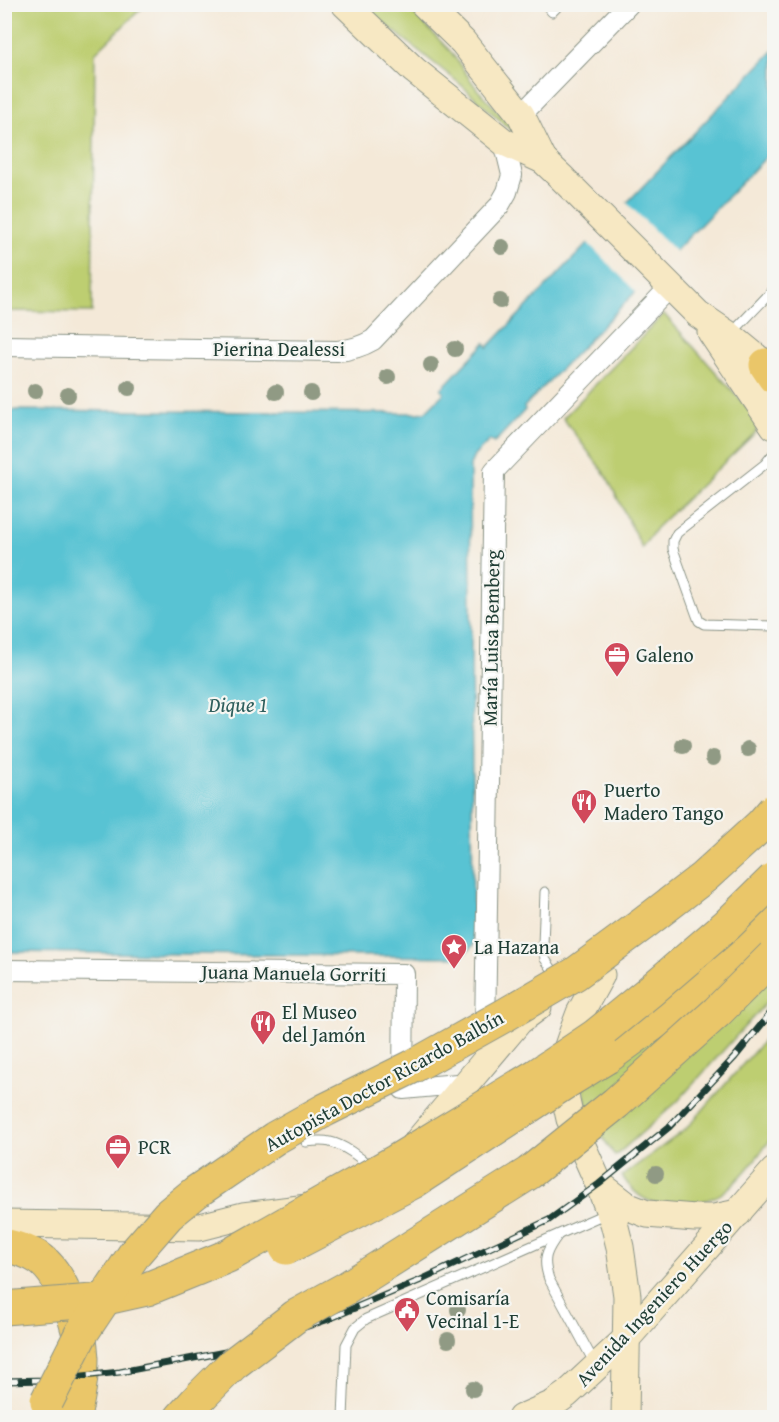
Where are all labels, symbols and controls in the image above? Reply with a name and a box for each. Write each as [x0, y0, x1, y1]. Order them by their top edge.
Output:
street label: Pierina Dealessi [213, 334, 345, 363]
street label: María Luisa Bemberg [474, 549, 507, 727]
office icon: Galeno [602, 640, 632, 678]
place label: Galeno [636, 640, 694, 669]
water label: Dique 1 [208, 689, 267, 720]
place label: Puerto Madero Tango [604, 775, 724, 827]
restaurant icon: Puerto Madero Tango [569, 787, 599, 825]
place icon: La Hazana [439, 932, 469, 970]
place label: La Hazana [474, 932, 560, 961]
street label: Juana Manuela Gorriti [198, 956, 387, 989]
place label: El Museo del Jamón [282, 997, 366, 1049]
street label: Autopista Doctor Ricardo Balbín [259, 1003, 508, 1158]
restaurant icon: El Museo del Jamón [248, 1008, 278, 1046]
office icon: PCR [103, 1132, 133, 1170]
place label: PCR [138, 1132, 172, 1161]
street label: Avenida Ingeniero Huergo [568, 1213, 739, 1393]
place label: Comisaría Vecinal 1-E [426, 1283, 519, 1335]
public building icon: Comisaría Vecinal 1-E [392, 1295, 422, 1333]

